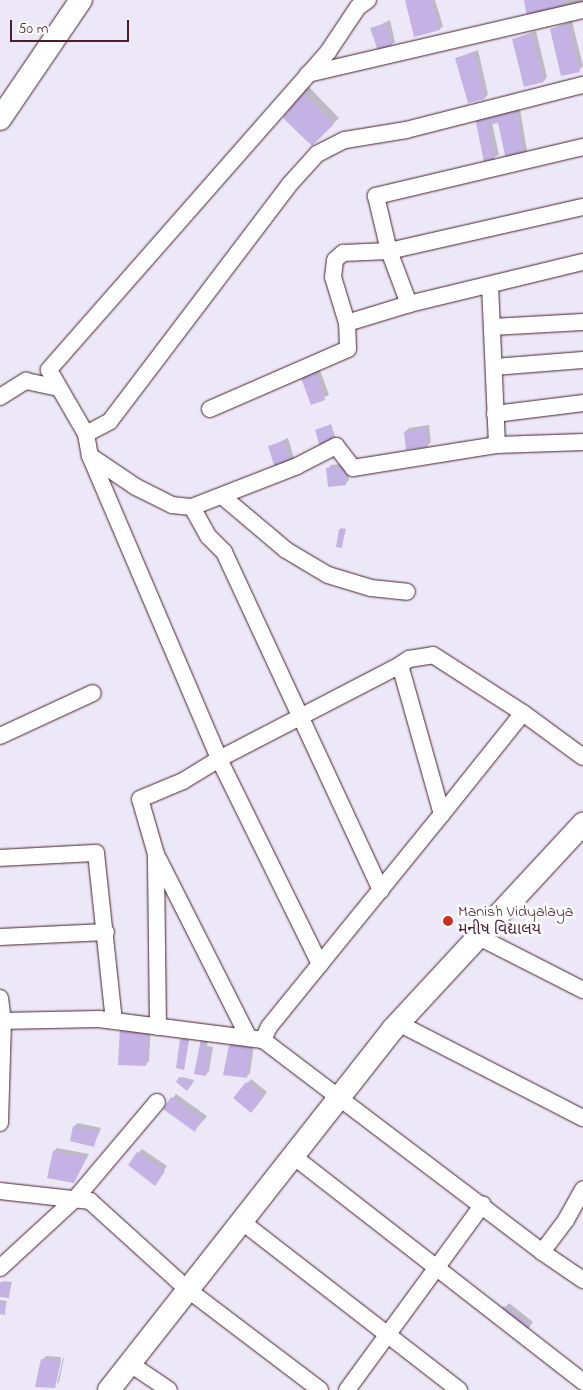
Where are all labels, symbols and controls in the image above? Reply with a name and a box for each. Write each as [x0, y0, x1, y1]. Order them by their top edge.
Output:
scale bar [12, 10, 131, 42]
text: 50 m [18, 18, 48, 40]
place label: Manish Vidyalaya મનીષ વિદ્યાલય [458, 902, 573, 940]
marker: Manish Vidyalaya મનીષ વિદ્યાલય [442, 915, 454, 927]

